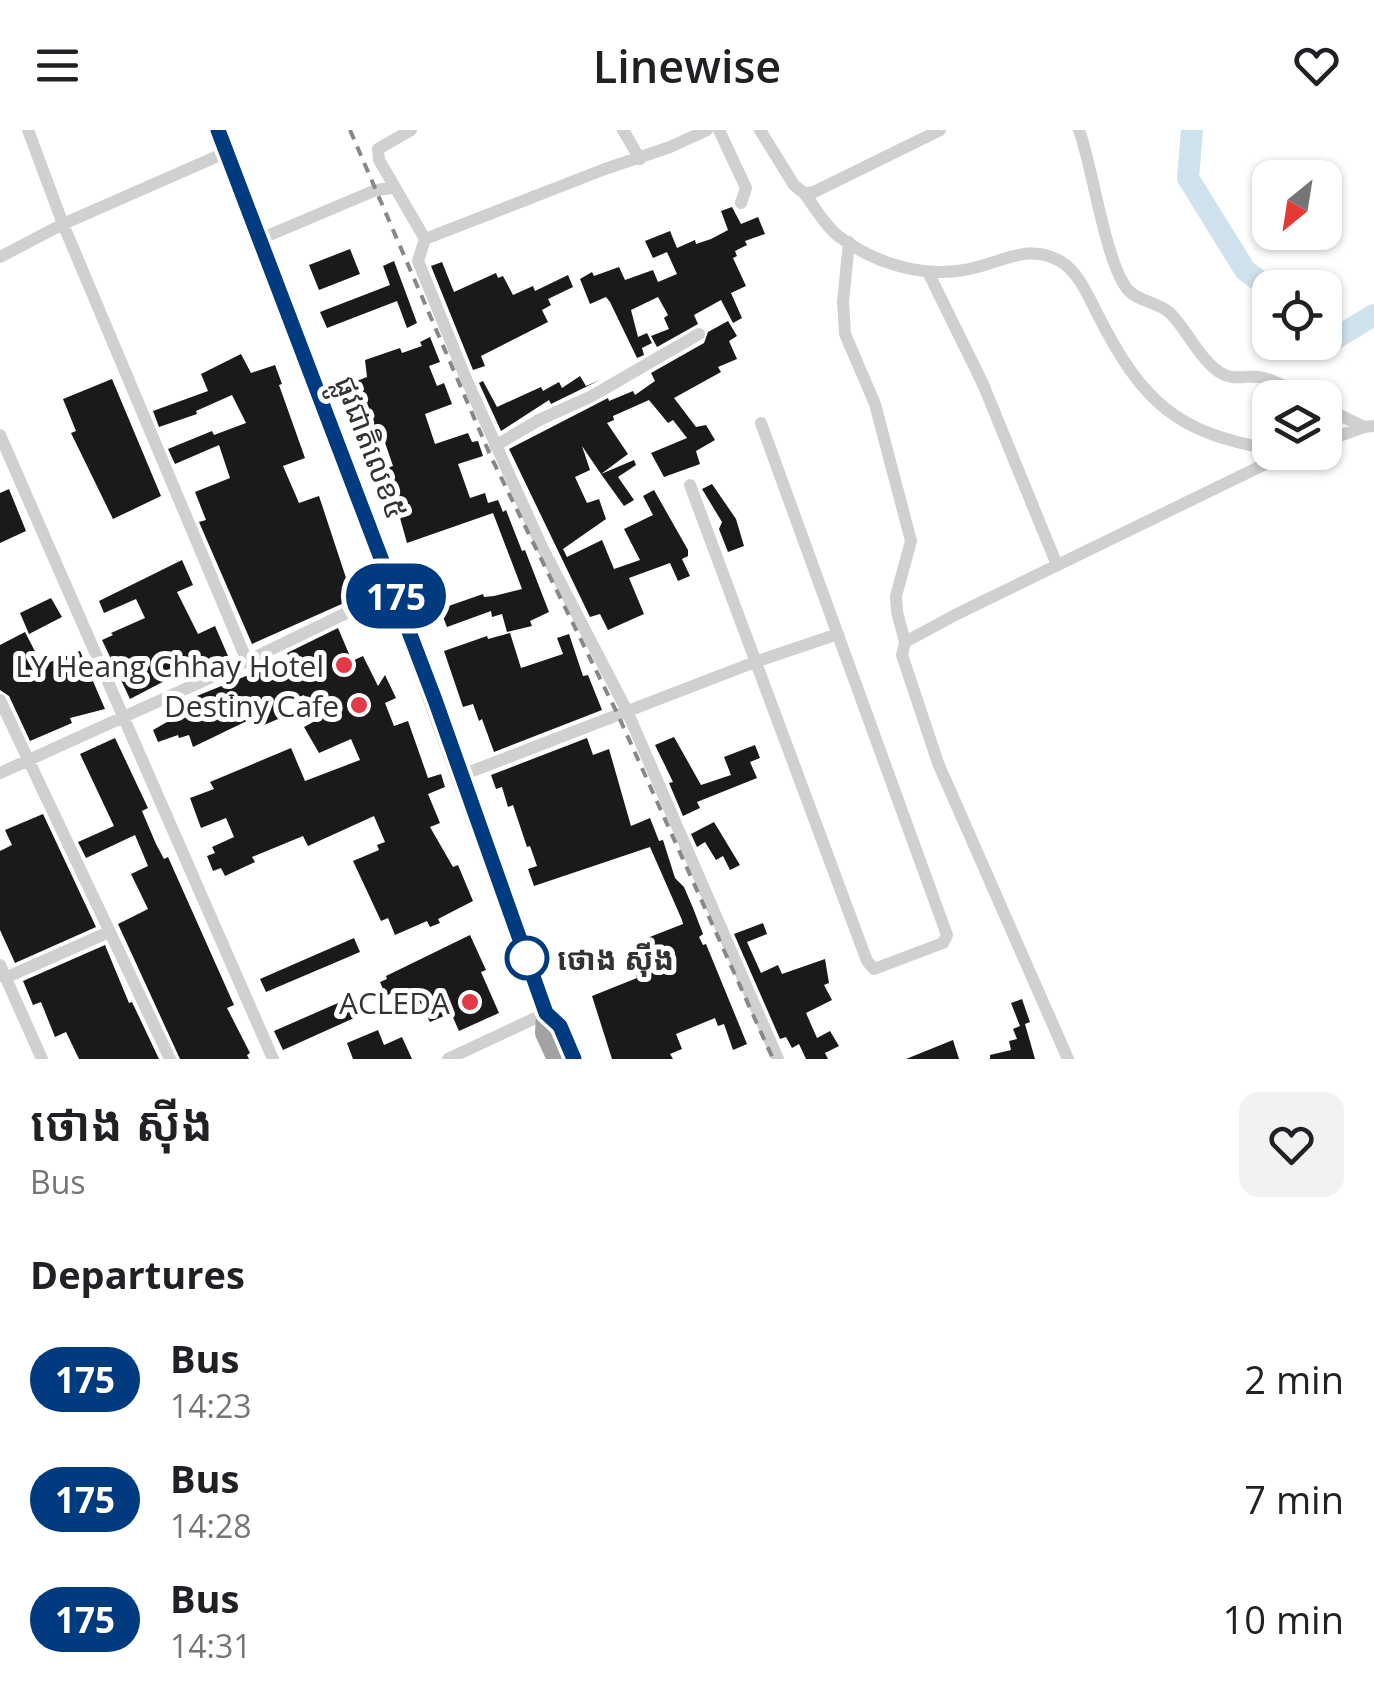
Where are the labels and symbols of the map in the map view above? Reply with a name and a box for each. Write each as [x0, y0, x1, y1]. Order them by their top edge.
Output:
north arrow [1252, 160, 1342, 250]
street label: ផ្លូវជាតិលេខ៥ [320, 370, 418, 527]
line badge: 175 [338, 564, 454, 628]
place label: LY Heang Chhay Hotel [15, 645, 324, 686]
marker: LY Heang Chhay Hotel [333, 654, 355, 676]
place label: Destiny Cafe [164, 685, 339, 726]
marker: Destiny Cafe [348, 694, 370, 716]
marker: ថោង ស៊ីង [506, 937, 548, 979]
place label: ថោង ស៊ីង [557, 938, 674, 979]
place label: ACLEDA [339, 982, 450, 1023]
marker: ACLEDA [459, 991, 481, 1013]

